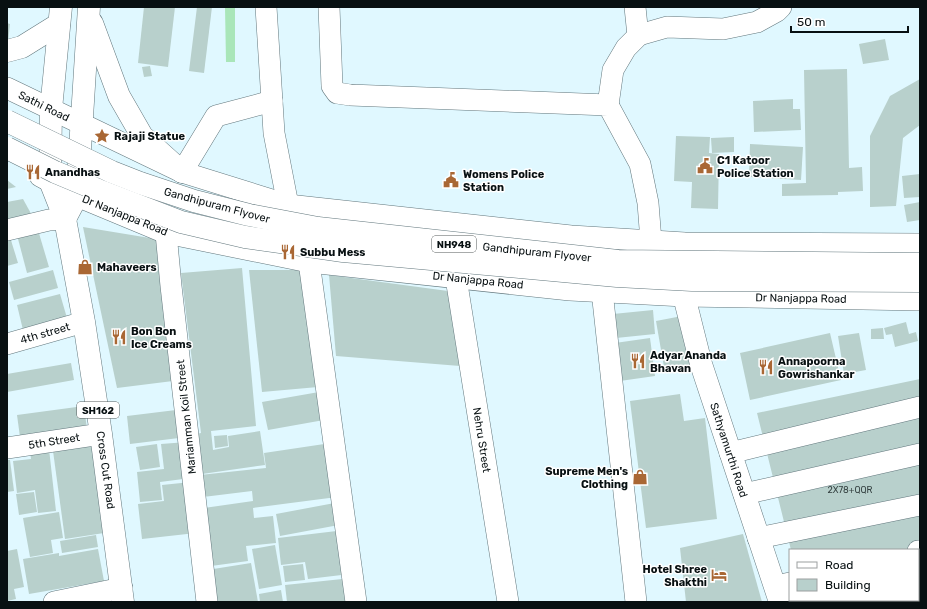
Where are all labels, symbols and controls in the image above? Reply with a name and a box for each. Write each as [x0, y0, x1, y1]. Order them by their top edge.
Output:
scale bar [791, 8, 908, 34]
text: 50 m [797, 15, 825, 29]
street label: Sathi Road [16, 88, 71, 124]
place icon: Rajaji Statue [93, 127, 111, 145]
place label: Rajaji Statue [114, 130, 186, 143]
place label: C1 Katoor Police Station [717, 154, 794, 180]
public building icon: C1 Katoor Police Station [696, 157, 714, 175]
restaurant icon: Anandhas [24, 163, 42, 181]
place label: Anandhas [45, 166, 100, 179]
place label: Womens Police Station [463, 168, 545, 194]
public building icon: Womens Police Station [442, 171, 460, 189]
street label: Gandhipuram Flyover [162, 185, 272, 226]
street label: Dr Nanjappa Road [80, 192, 170, 239]
road number: NH948 [432, 236, 476, 252]
street label: Gandhipuram Flyover [482, 240, 593, 265]
restaurant icon: Subbu Mess [279, 243, 297, 261]
place label: Subbu Mess [300, 246, 365, 259]
shop icon: Mahaveers [76, 258, 94, 276]
place label: Mahaveers [97, 261, 157, 274]
street label: Dr Nanjappa Road [432, 269, 524, 292]
street label: Dr Nanjappa Road [755, 291, 847, 306]
street label: 4th street [19, 320, 72, 347]
place label: Bon Bon Ice Creams [131, 325, 192, 351]
restaurant icon: Bon Bon Ice Creams [110, 328, 128, 346]
place label: Adyar Ananda Bhavan [650, 349, 726, 375]
restaurant icon: Adyar Ananda Bhavan [629, 352, 647, 370]
place label: Annapoorna Gowrishankar [778, 355, 854, 381]
street label: Mariamman Koil Street [174, 358, 199, 475]
restaurant icon: Annapoorna Gowrishankar [757, 358, 775, 376]
street label: Sathyamurthi Road [707, 401, 750, 499]
road number: SH162 [77, 402, 119, 418]
street label: Nehru Street [470, 407, 493, 474]
street label: Cross Cut Road [94, 430, 117, 510]
street label: 5th Street [27, 431, 81, 452]
place label: Supreme Men's Clothing [545, 465, 628, 491]
shop icon: Supreme Men's Clothing [631, 468, 649, 486]
house number: 2X78+QQR [827, 485, 873, 495]
legend [789, 549, 919, 601]
text: Road [825, 558, 853, 572]
place label: Hotel Shree Shakthi [642, 563, 707, 589]
hotel icon: Hotel Shree Shakthi [710, 566, 728, 584]
text: Building [825, 578, 871, 592]

